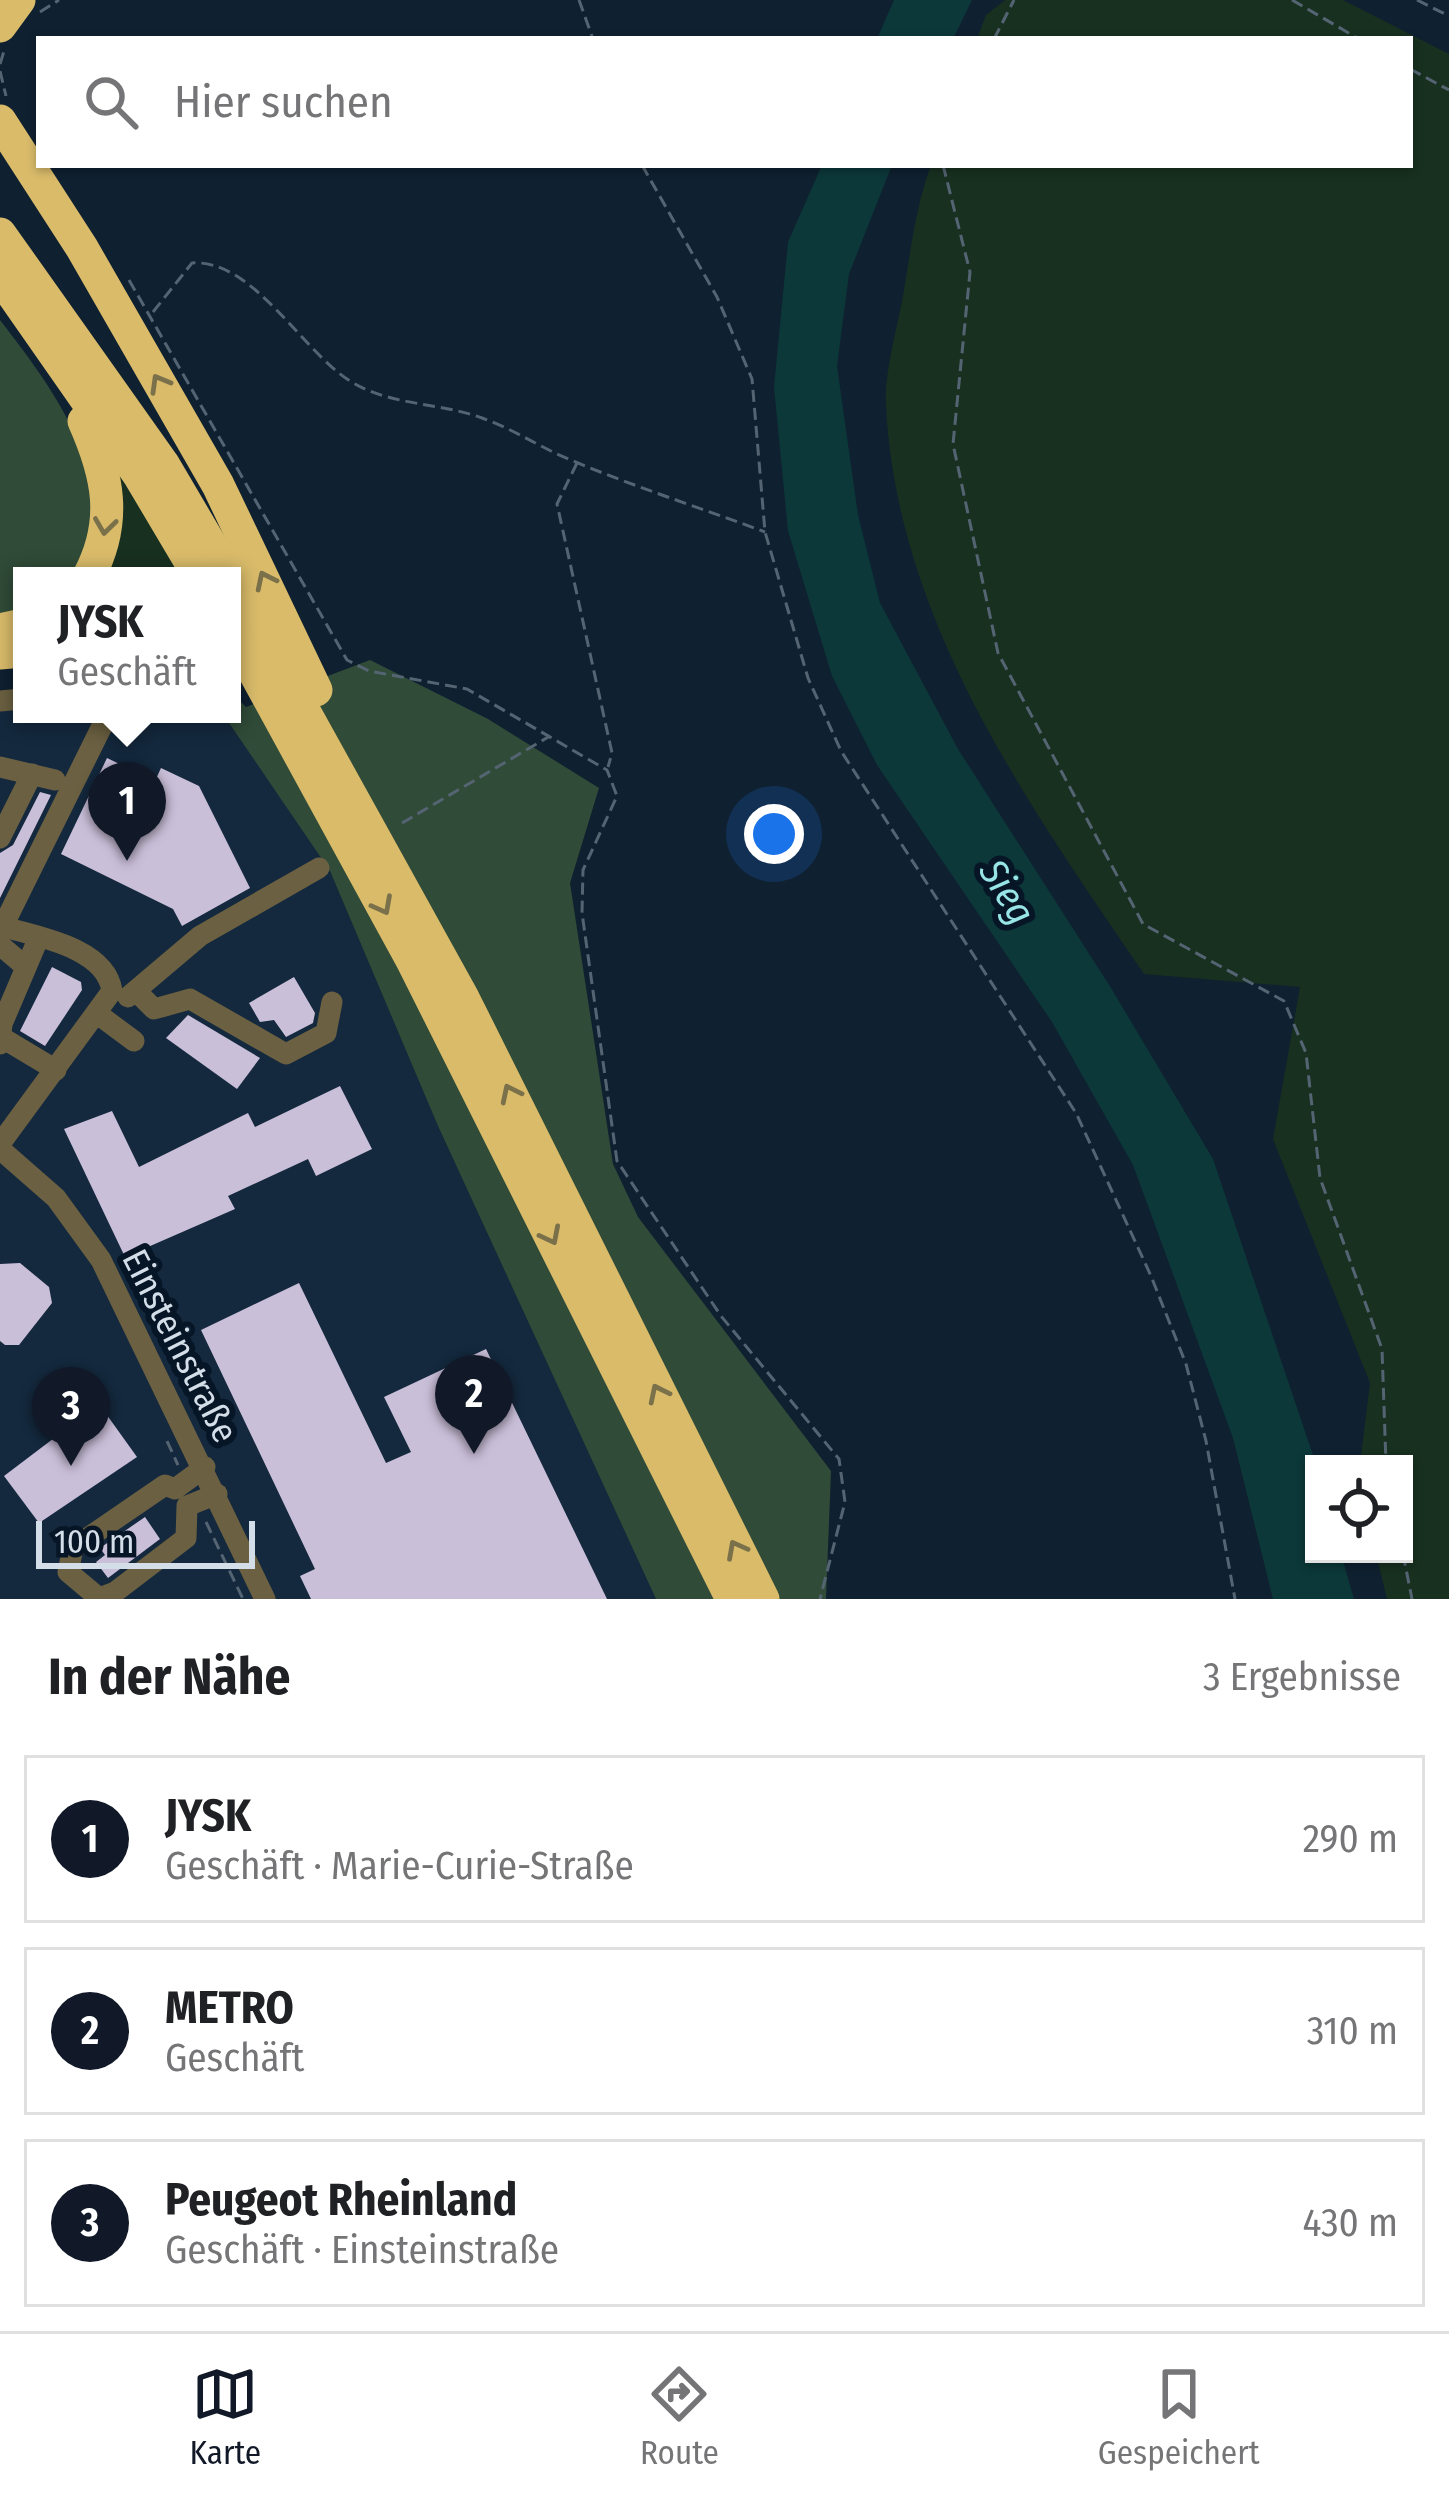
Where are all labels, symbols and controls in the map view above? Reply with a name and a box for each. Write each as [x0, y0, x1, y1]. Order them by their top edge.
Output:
search box [36, 36, 1413, 168]
icon: search [78, 69, 144, 135]
text: Hier suchen [174, 75, 393, 129]
one-way arrow [151, 374, 174, 396]
one-way arrow [93, 516, 119, 535]
popup [13, 567, 241, 723]
one-way arrow [256, 571, 279, 592]
text: JYSK [57, 595, 143, 649]
text: Geschäft [57, 649, 197, 695]
pin: 1 [88, 762, 166, 861]
your location [744, 804, 804, 864]
water label: Sieg [969, 850, 1044, 933]
one-way arrow [369, 893, 392, 914]
one-way arrow [501, 1084, 524, 1106]
one-way arrow [537, 1224, 561, 1245]
street label: Einsteinstraße [113, 1242, 247, 1450]
pin: 2 [435, 1355, 513, 1454]
pin: 3 [32, 1367, 110, 1466]
one-way arrow [649, 1384, 672, 1406]
map controls [1305, 1455, 1413, 1563]
button: locate [1305, 1455, 1413, 1563]
scale bar [36, 1515, 255, 1568]
text: 100 m [54, 1522, 134, 1562]
one-way arrow [728, 1539, 751, 1561]
text: In der Nähe [48, 1646, 290, 1708]
text: 3 Ergebnisse [1203, 1654, 1401, 1700]
text: JYSK [165, 1789, 251, 1843]
text: 1 [82, 1816, 98, 1862]
text: 290 m [1303, 1816, 1398, 1862]
text: Geschäft · Marie-Curie-Straße [165, 1843, 634, 1889]
text: METRO [165, 1981, 294, 2035]
text: 2 [81, 2008, 99, 2054]
text: 310 m [1307, 2008, 1398, 2054]
text: Geschäft [165, 2035, 304, 2081]
text: Peugeot Rheinland [165, 2173, 517, 2227]
text: 3 [81, 2200, 99, 2246]
text: 430 m [1303, 2200, 1398, 2246]
text: Geschäft · Einsteinstraße [165, 2227, 559, 2273]
tab: Karte [190, 2361, 261, 2473]
tab: Route [640, 2361, 719, 2473]
tab: Gespeichert [1098, 2361, 1259, 2473]

